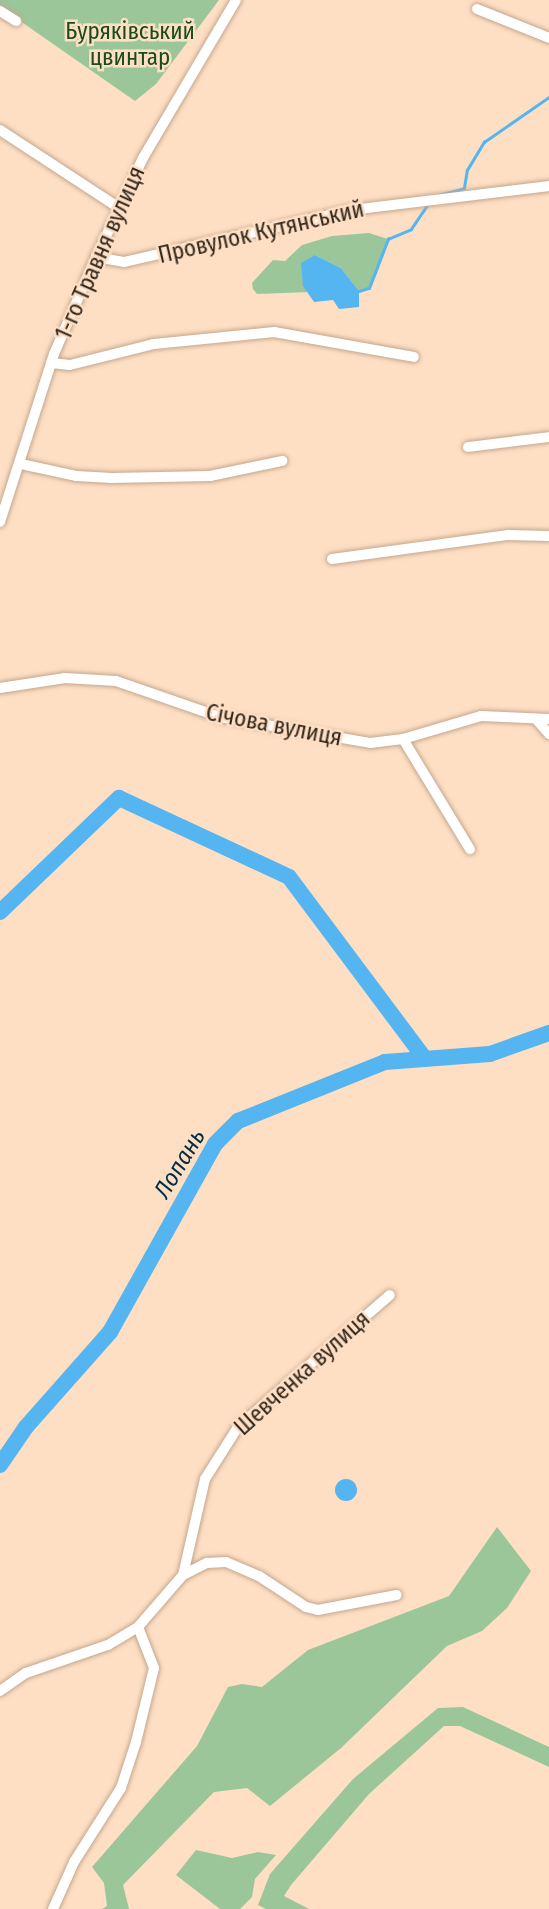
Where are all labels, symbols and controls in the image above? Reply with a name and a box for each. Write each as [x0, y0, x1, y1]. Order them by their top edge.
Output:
park label: Буряківський цвинтар [65, 17, 195, 71]
street label: 1-го Травня вулиця [49, 162, 151, 344]
street label: Провулок Кутянський [155, 195, 367, 269]
street label: Січова вулиця [204, 698, 344, 752]
water label: Лопань [148, 1124, 212, 1204]
street label: Шевченка вулиця [229, 1305, 375, 1441]

